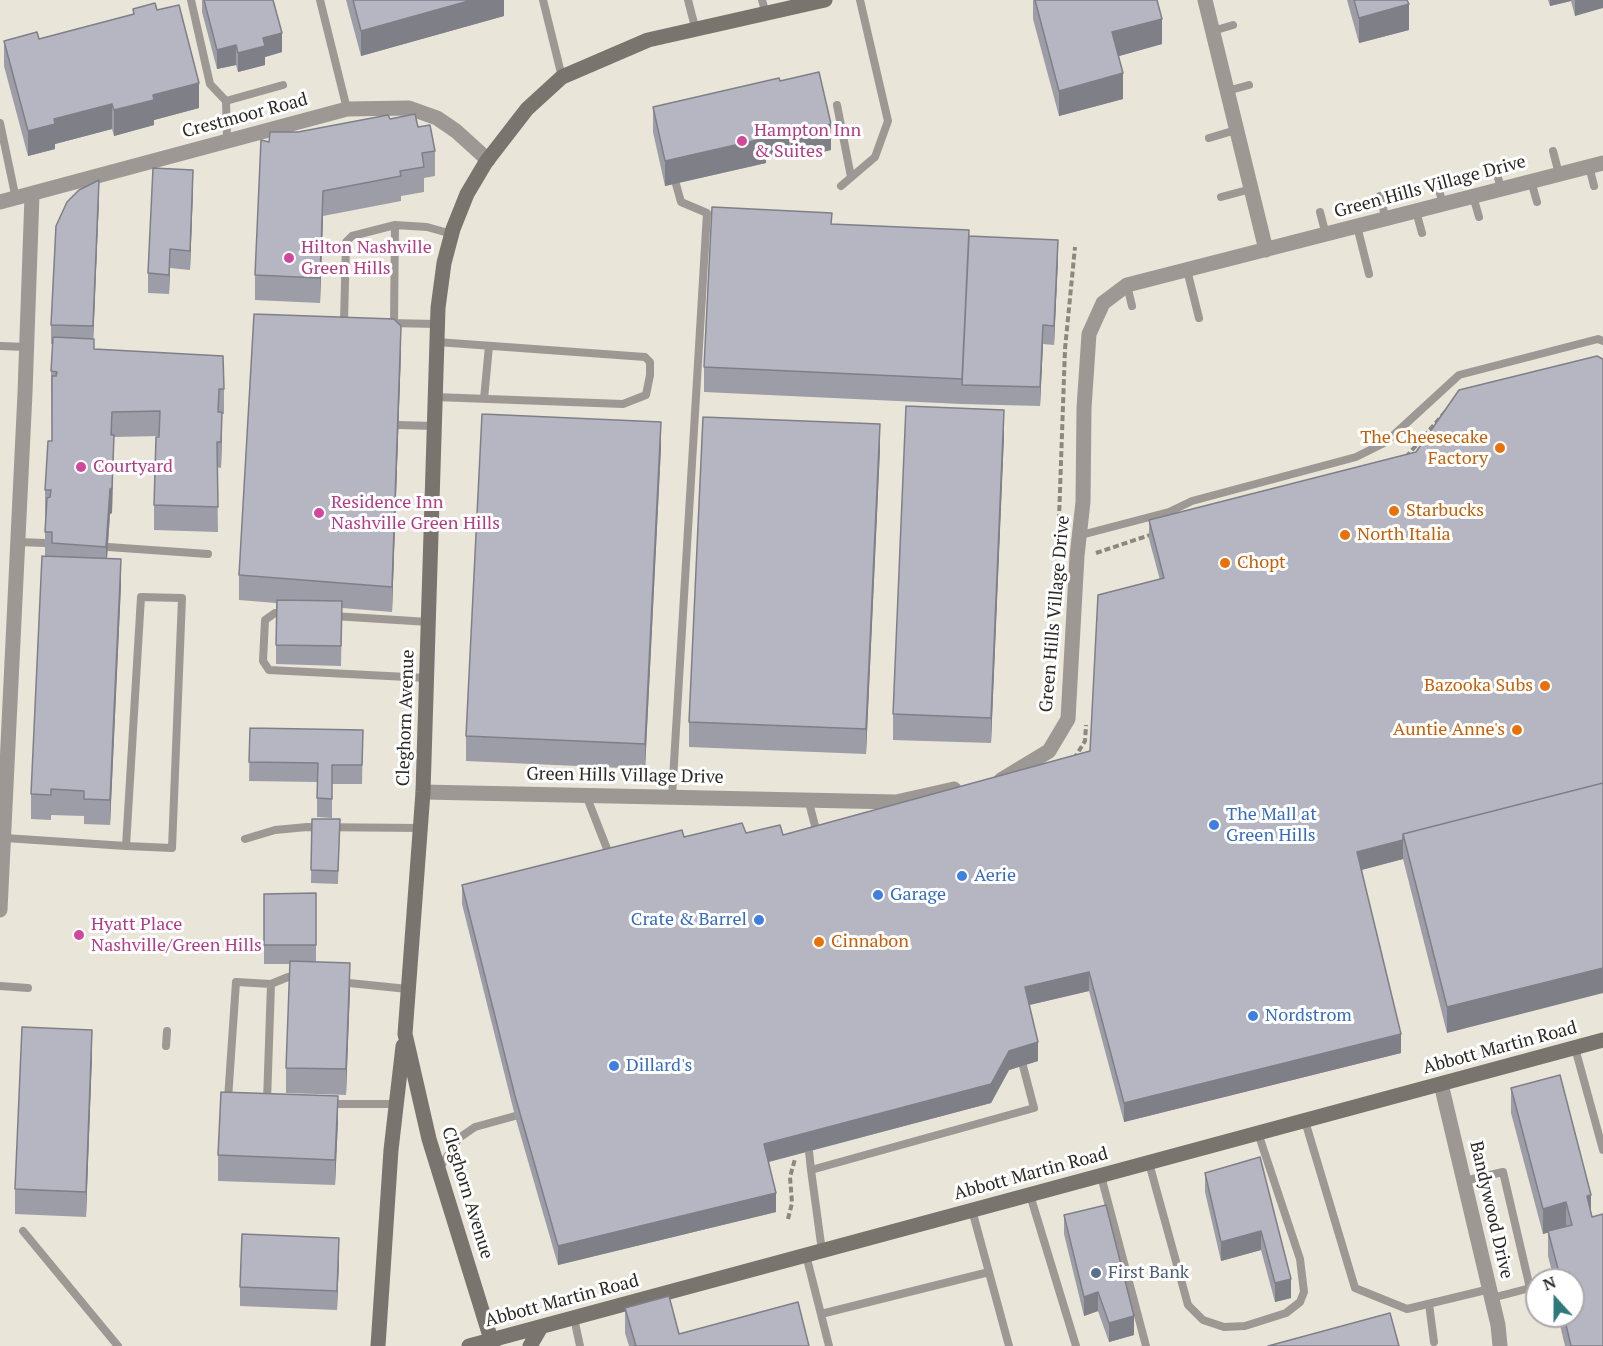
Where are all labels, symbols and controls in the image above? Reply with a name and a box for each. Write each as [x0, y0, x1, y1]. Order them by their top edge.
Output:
street label: Crestmoor Road [180, 89, 310, 143]
place label: Hampton Inn & Suites [754, 120, 861, 162]
marker: Hampton Inn & Suites [735, 134, 749, 148]
street label: Green Hills Village Drive [1332, 151, 1528, 223]
place label: Hilton Nashville Green Hills [301, 237, 432, 280]
marker: Hilton Nashville Green Hills [282, 251, 296, 265]
place label: The Cheesecake Factory [1360, 427, 1488, 470]
marker: The Cheesecake Factory [1493, 441, 1507, 455]
place label: Courtyard [93, 456, 173, 478]
marker: Courtyard [74, 460, 88, 474]
place label: Residence Inn Nashville Green Hills [331, 492, 500, 534]
place label: Starbucks [1406, 500, 1484, 522]
marker: Starbucks [1387, 504, 1401, 518]
marker: Residence Inn Nashville Green Hills [312, 506, 326, 520]
street label: Green Hills Village Drive [1036, 515, 1074, 713]
place label: North Italia [1357, 524, 1451, 546]
marker: North Italia [1338, 528, 1352, 542]
place label: Chopt [1237, 552, 1286, 574]
marker: Chopt [1218, 556, 1232, 570]
street label: Cleghorn Avenue [393, 649, 419, 787]
place label: Bazooka Subs [1424, 675, 1533, 697]
marker: Bazooka Subs [1538, 679, 1552, 693]
place label: Auntie Anne's [1393, 719, 1505, 741]
marker: Auntie Anne's [1510, 723, 1524, 737]
street label: Green Hills Village Drive [526, 763, 724, 789]
place label: The Mall at Green Hills [1226, 804, 1317, 846]
marker: The Mall at Green Hills [1207, 818, 1221, 832]
place label: Aerie [974, 865, 1016, 887]
marker: Aerie [955, 869, 969, 883]
place label: Garage [890, 884, 946, 906]
marker: Garage [871, 888, 885, 902]
place label: Crate & Barrel [631, 909, 747, 931]
marker: Crate & Barrel [752, 913, 766, 927]
place label: Hyatt Place Nashville/Green Hills [91, 914, 262, 956]
marker: Hyatt Place Nashville/Green Hills [72, 928, 86, 942]
place label: Cinnabon [831, 931, 909, 953]
marker: Cinnabon [812, 935, 826, 949]
place label: Nordstrom [1265, 1005, 1352, 1027]
marker: Nordstrom [1246, 1009, 1260, 1023]
street label: Abbott Martin Road [1421, 1017, 1579, 1079]
place label: Dillard's [626, 1055, 692, 1077]
marker: Dillard's [607, 1059, 621, 1073]
street label: Cleghorn Avenue [437, 1124, 497, 1262]
street label: Bandywood Drive [1465, 1139, 1517, 1281]
street label: Abbott Martin Road [952, 1143, 1110, 1205]
place label: First Bank [1108, 1262, 1189, 1284]
marker: First Bank [1089, 1266, 1103, 1280]
north arrow [1525, 1268, 1585, 1328]
street label: Abbott Martin Road [483, 1270, 641, 1332]
text: N [1540, 1271, 1559, 1296]

